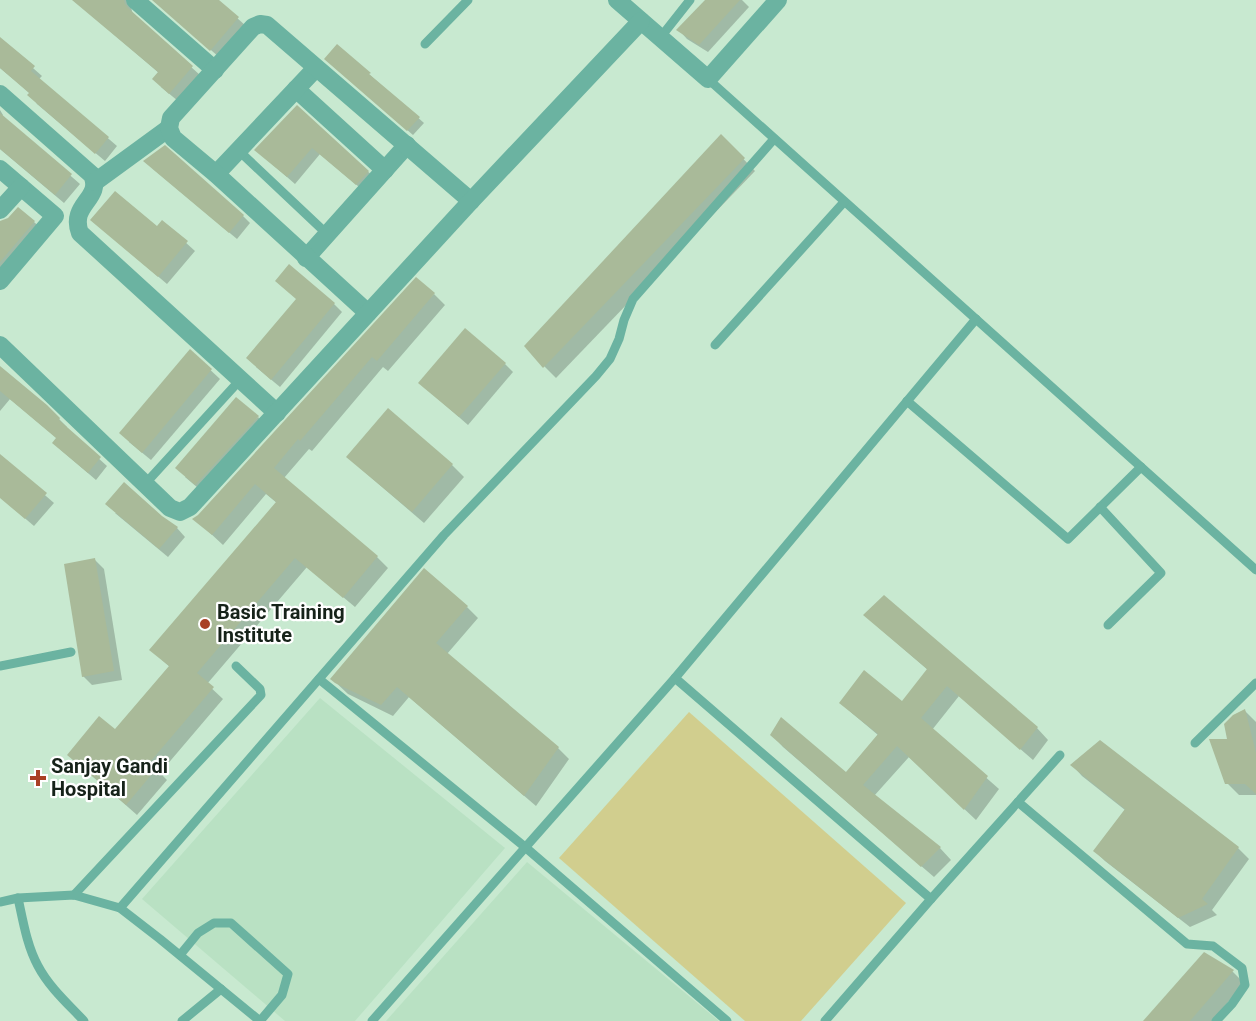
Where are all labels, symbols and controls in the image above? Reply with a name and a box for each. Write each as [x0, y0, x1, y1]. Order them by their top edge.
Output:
place label: Basic Training Institute [217, 600, 345, 647]
marker: Basic Training Institute [198, 617, 212, 631]
place label: Sanjay Gandi Hospital [51, 754, 168, 801]
marker: Sanjay Gandi Hospital [29, 769, 47, 787]

